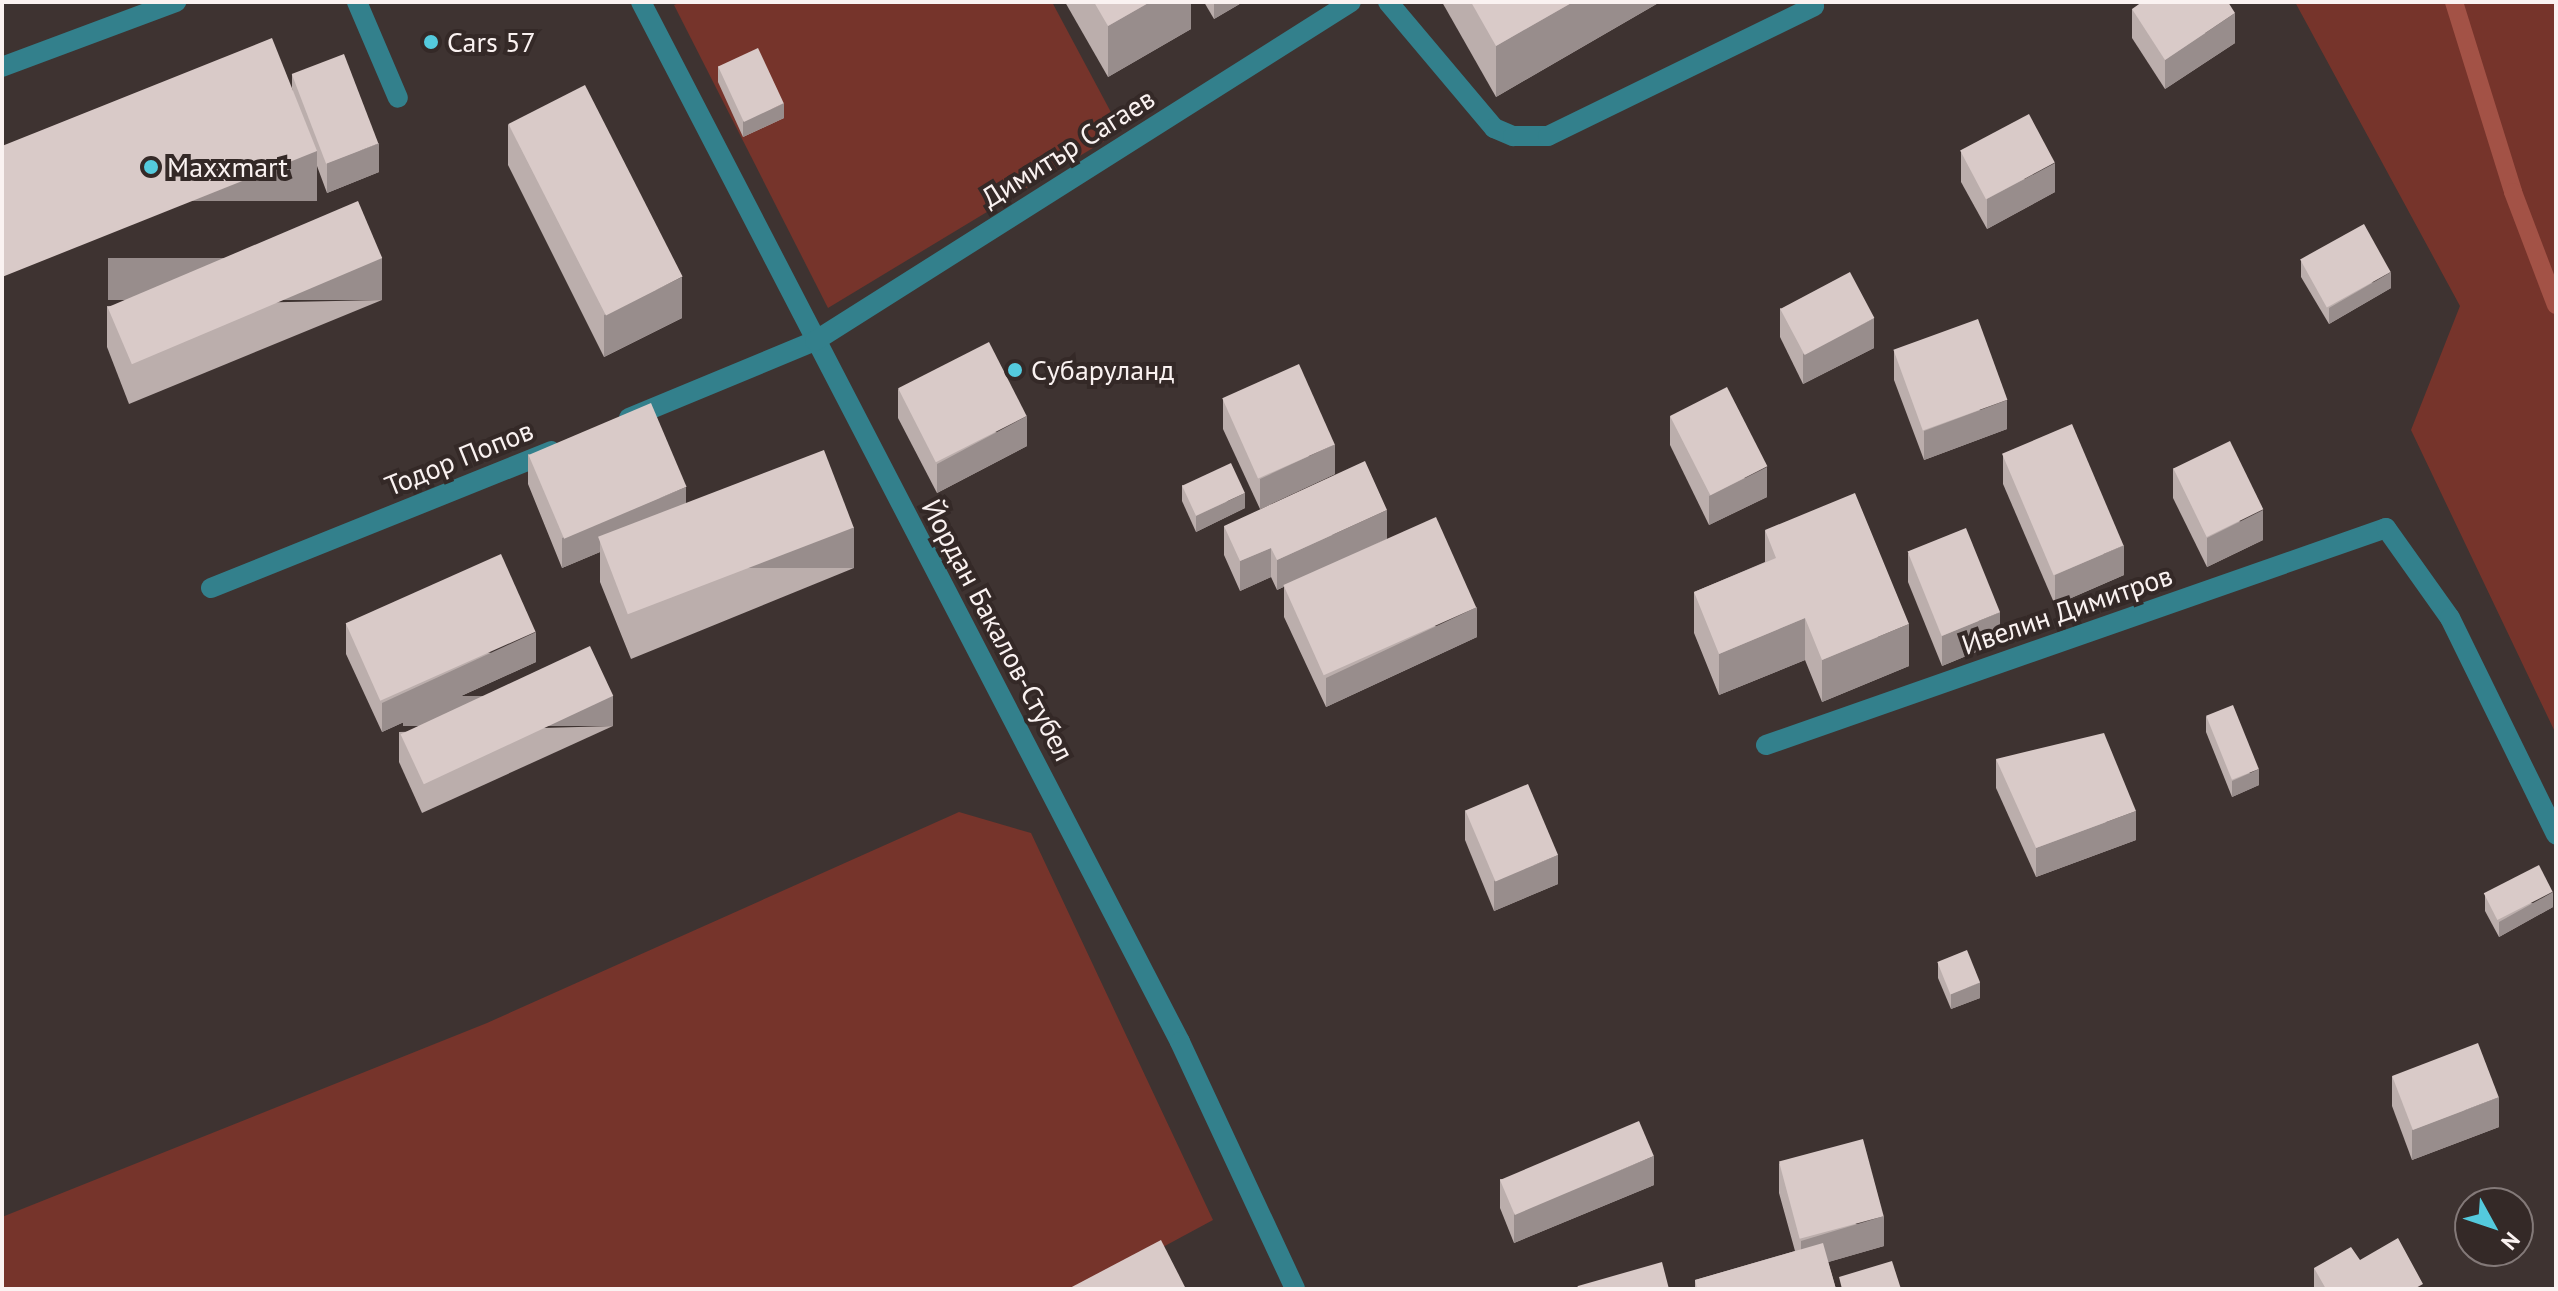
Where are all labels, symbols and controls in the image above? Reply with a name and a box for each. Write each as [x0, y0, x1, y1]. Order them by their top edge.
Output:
place label: Cars 57 [447, 25, 536, 59]
marker: Cars 57 [422, 33, 440, 51]
street label: Димитър Сагаев [975, 81, 1161, 215]
place label: Maxxmart [167, 150, 288, 184]
marker: Maxxmart [142, 158, 160, 176]
place label: Субаруланд [1031, 353, 1174, 387]
marker: Субаруланд [1006, 361, 1024, 379]
street label: Тодор Попов [380, 413, 538, 503]
street label: Йордан Бакалов-Стубел [915, 493, 1081, 767]
street label: Ивелин Димитров [1957, 558, 2177, 662]
north arrow [2454, 1187, 2534, 1267]
text: N [2495, 1227, 2526, 1256]

